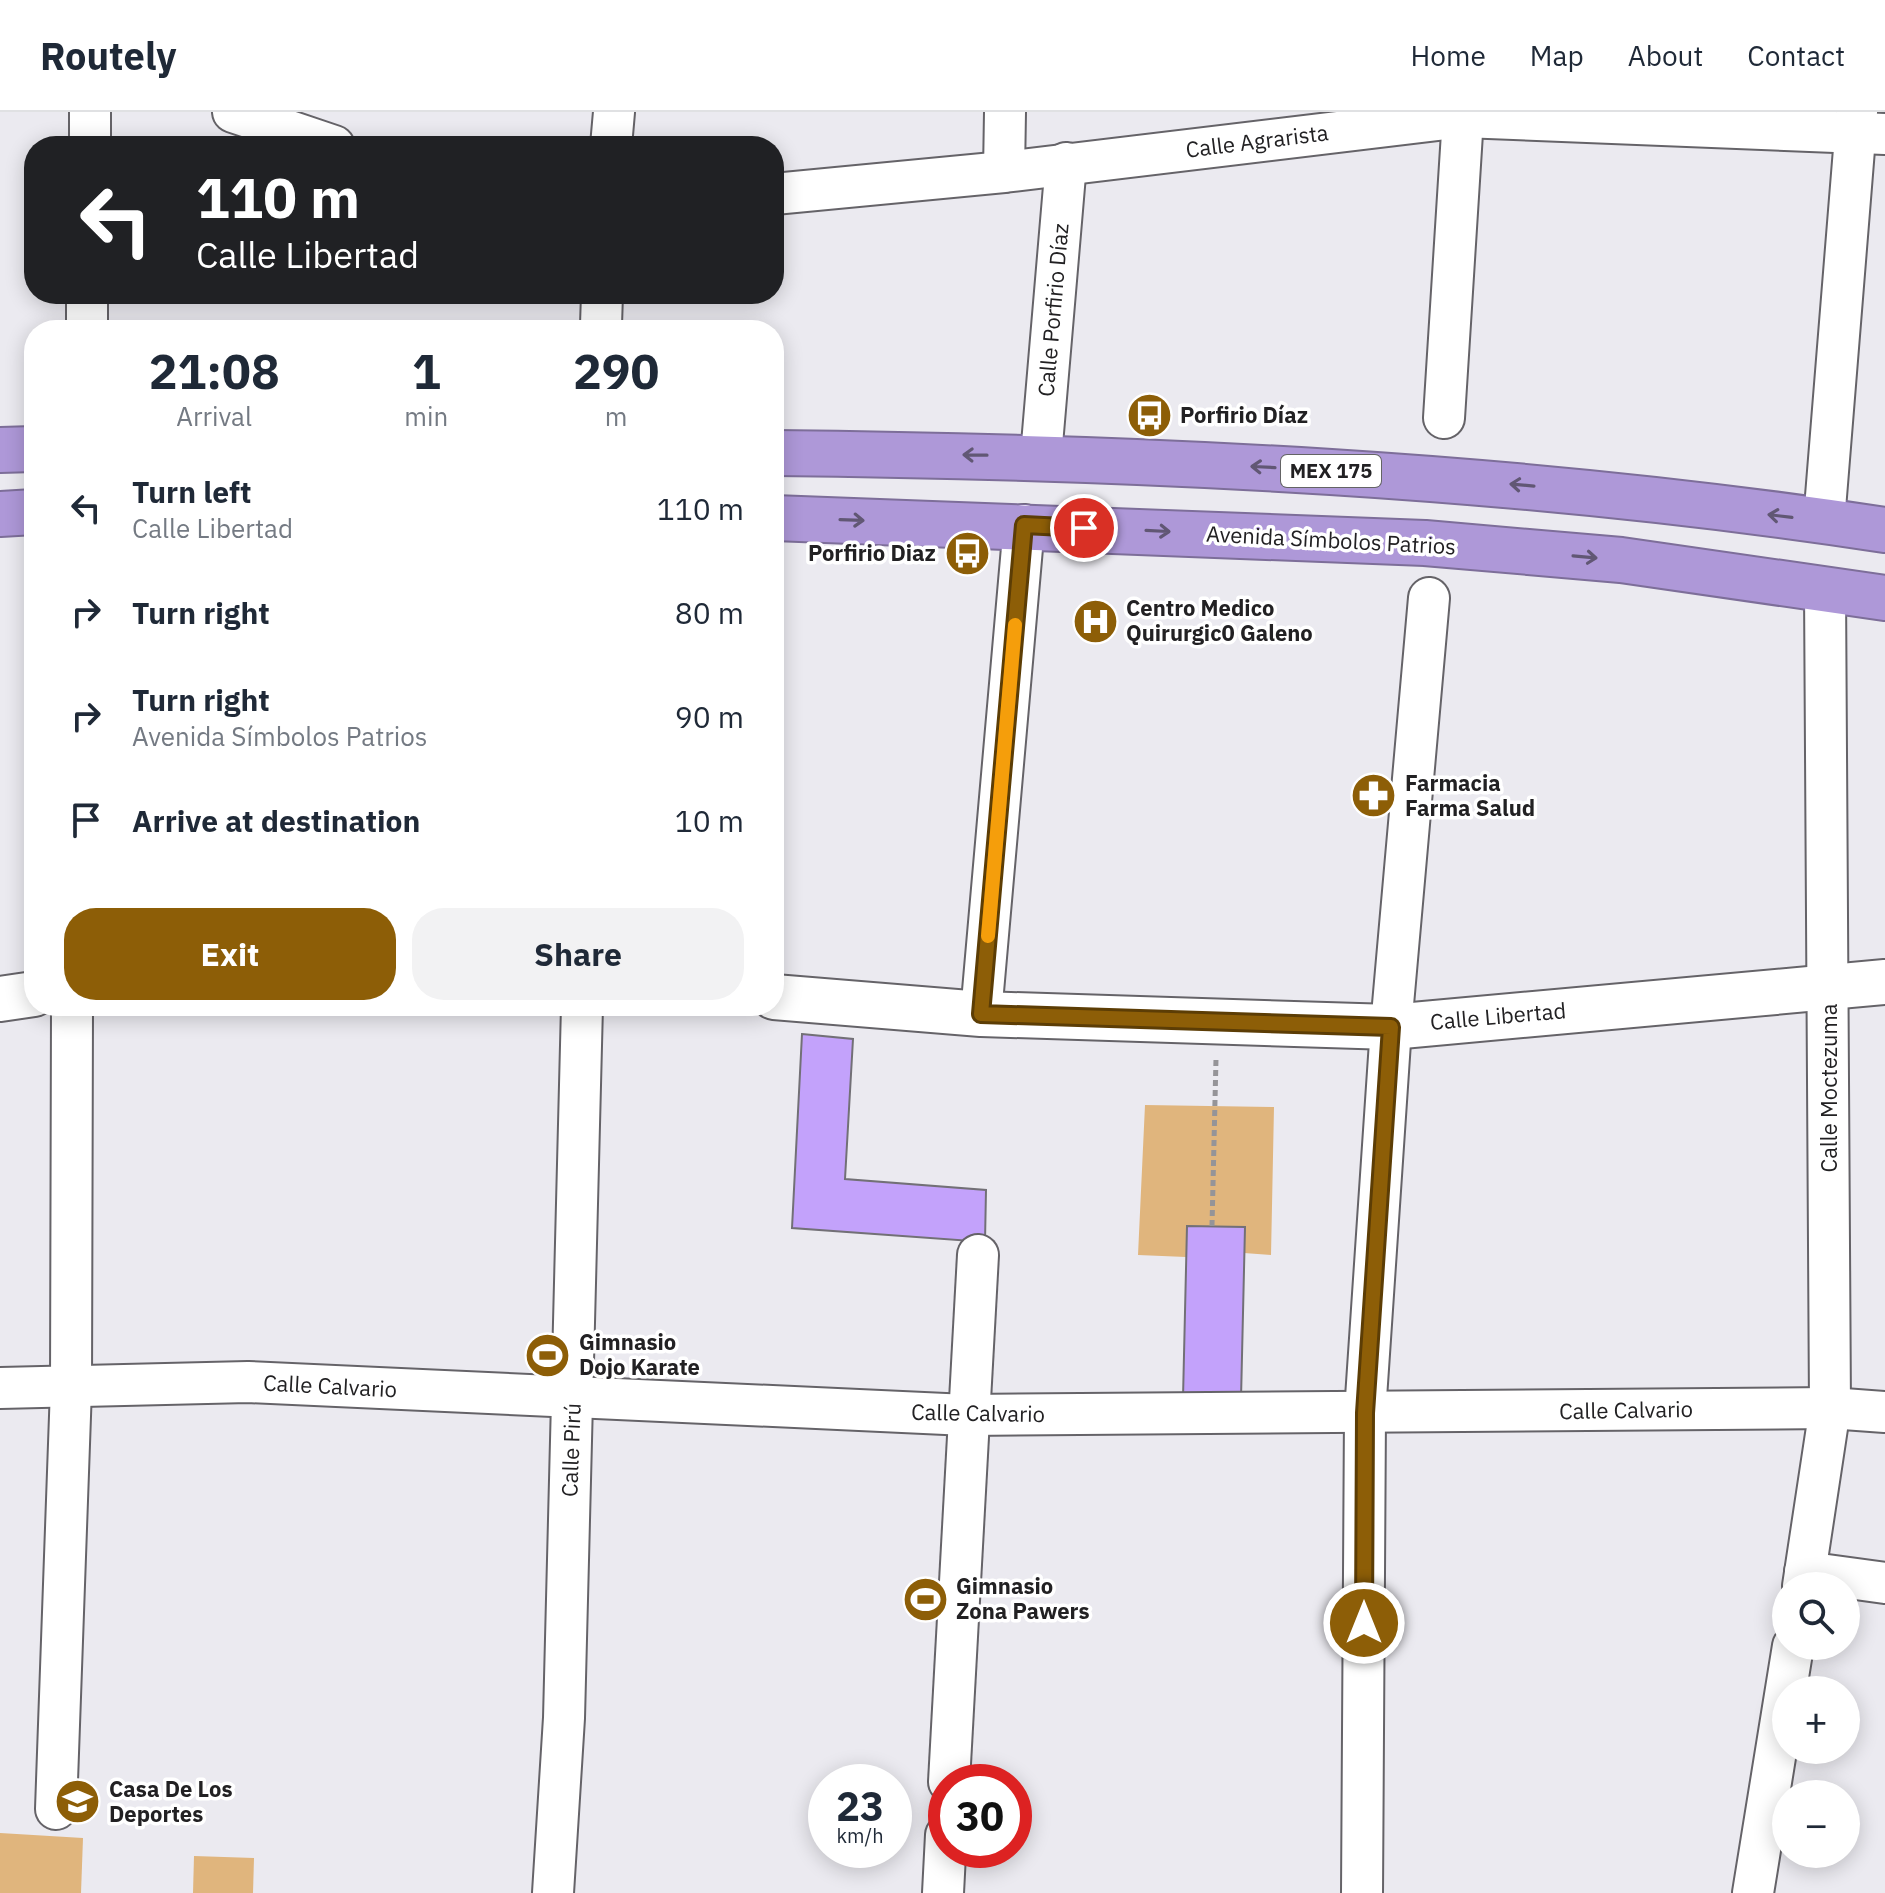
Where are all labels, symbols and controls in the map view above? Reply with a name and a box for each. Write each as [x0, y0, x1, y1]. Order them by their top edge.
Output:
text: Routely [40, 31, 176, 80]
text: Home [1410, 37, 1486, 74]
text: Map [1530, 37, 1584, 74]
text: About [1628, 37, 1703, 74]
text: Contact [1747, 37, 1845, 74]
street label: Calle Agrarista [1184, 117, 1330, 164]
text: 110 m [196, 161, 360, 233]
icon: left [64, 168, 168, 272]
street label: Calle Porfirio Díaz [1030, 222, 1075, 398]
text: Calle Libertad [196, 231, 419, 278]
text: 21:08 [149, 340, 280, 402]
text: 1 [412, 340, 441, 402]
text: 290 [573, 340, 659, 402]
bus stop icon: Porfirio Díaz [1125, 391, 1173, 439]
text: Arrival [176, 399, 252, 433]
text: min [404, 399, 448, 433]
text: m [605, 399, 627, 433]
place label: Porfirio Díaz [1180, 400, 1308, 429]
one-way arrow [962, 447, 989, 463]
road number: MEX 175 [1281, 455, 1381, 487]
one-way arrow [1250, 460, 1277, 475]
text: Turn left [132, 472, 251, 511]
one-way arrow [1509, 478, 1536, 493]
icon: left [64, 486, 108, 530]
text: 110 m [657, 489, 744, 528]
pin [1050, 494, 1118, 562]
icon: arrive [1062, 506, 1106, 550]
one-way arrow [1767, 508, 1794, 523]
text: Calle Libertad [132, 511, 293, 545]
one-way arrow [838, 512, 865, 528]
street label: Avenida Símbolos Patrios [1205, 518, 1457, 561]
one-way arrow [1144, 524, 1171, 539]
bus stop icon: Porfirio Diaz [943, 529, 991, 577]
place label: Porfirio Diaz [808, 538, 936, 567]
one-way arrow [1571, 549, 1598, 564]
icon: right [64, 590, 108, 634]
text: Turn right [132, 593, 270, 632]
text: 80 m [675, 593, 744, 632]
place label: Centro Medico Quirurgic0 Galeno [1126, 593, 1313, 647]
hospital icon: Centro Medico Quirurgic0 Galeno [1071, 597, 1119, 645]
text: Turn right [132, 680, 270, 719]
icon: right [64, 694, 108, 738]
text: 90 m [675, 697, 744, 736]
text: Avenida Símbolos Patrios [132, 719, 428, 753]
place label: Farmacia Farma Salud [1405, 768, 1535, 822]
pharmacy icon: Farmacia Farma Salud [1350, 772, 1398, 820]
icon: arrive [64, 798, 108, 842]
text: Arrive at destination [132, 801, 420, 840]
text: 10 m [675, 801, 744, 840]
button: Exit [64, 908, 396, 1000]
button: Share [412, 908, 744, 1000]
street label: Calle Libertad [1429, 995, 1567, 1036]
street label: Calle Moctezuma [1814, 1003, 1843, 1173]
place label: Gimnasio Dojo Karate [579, 1327, 700, 1381]
sports icon: Gimnasio Dojo Karate [524, 1331, 572, 1379]
street label: Calle Calvario [262, 1368, 398, 1403]
street label: Calle Calvario [1559, 1394, 1693, 1425]
street label: Calle Calvario [911, 1397, 1045, 1428]
street label: Calle Pirú [554, 1403, 587, 1497]
place label: Gimnasio Zona Pawers [956, 1571, 1090, 1625]
map controls [1772, 1572, 1860, 1868]
button: search [1772, 1572, 1860, 1660]
sports icon: Gimnasio Zona Pawers [901, 1575, 949, 1623]
position arrow [1322, 1581, 1406, 1665]
button: + [1772, 1676, 1860, 1764]
speed limit sign: 30 [928, 1764, 1032, 1868]
place label: Casa De Los Deportes [109, 1774, 232, 1828]
school or university icon: Casa De Los Deportes [54, 1778, 102, 1826]
text: 23 [836, 1780, 884, 1832]
button: − [1772, 1780, 1860, 1868]
text: km/h [836, 1822, 884, 1849]

